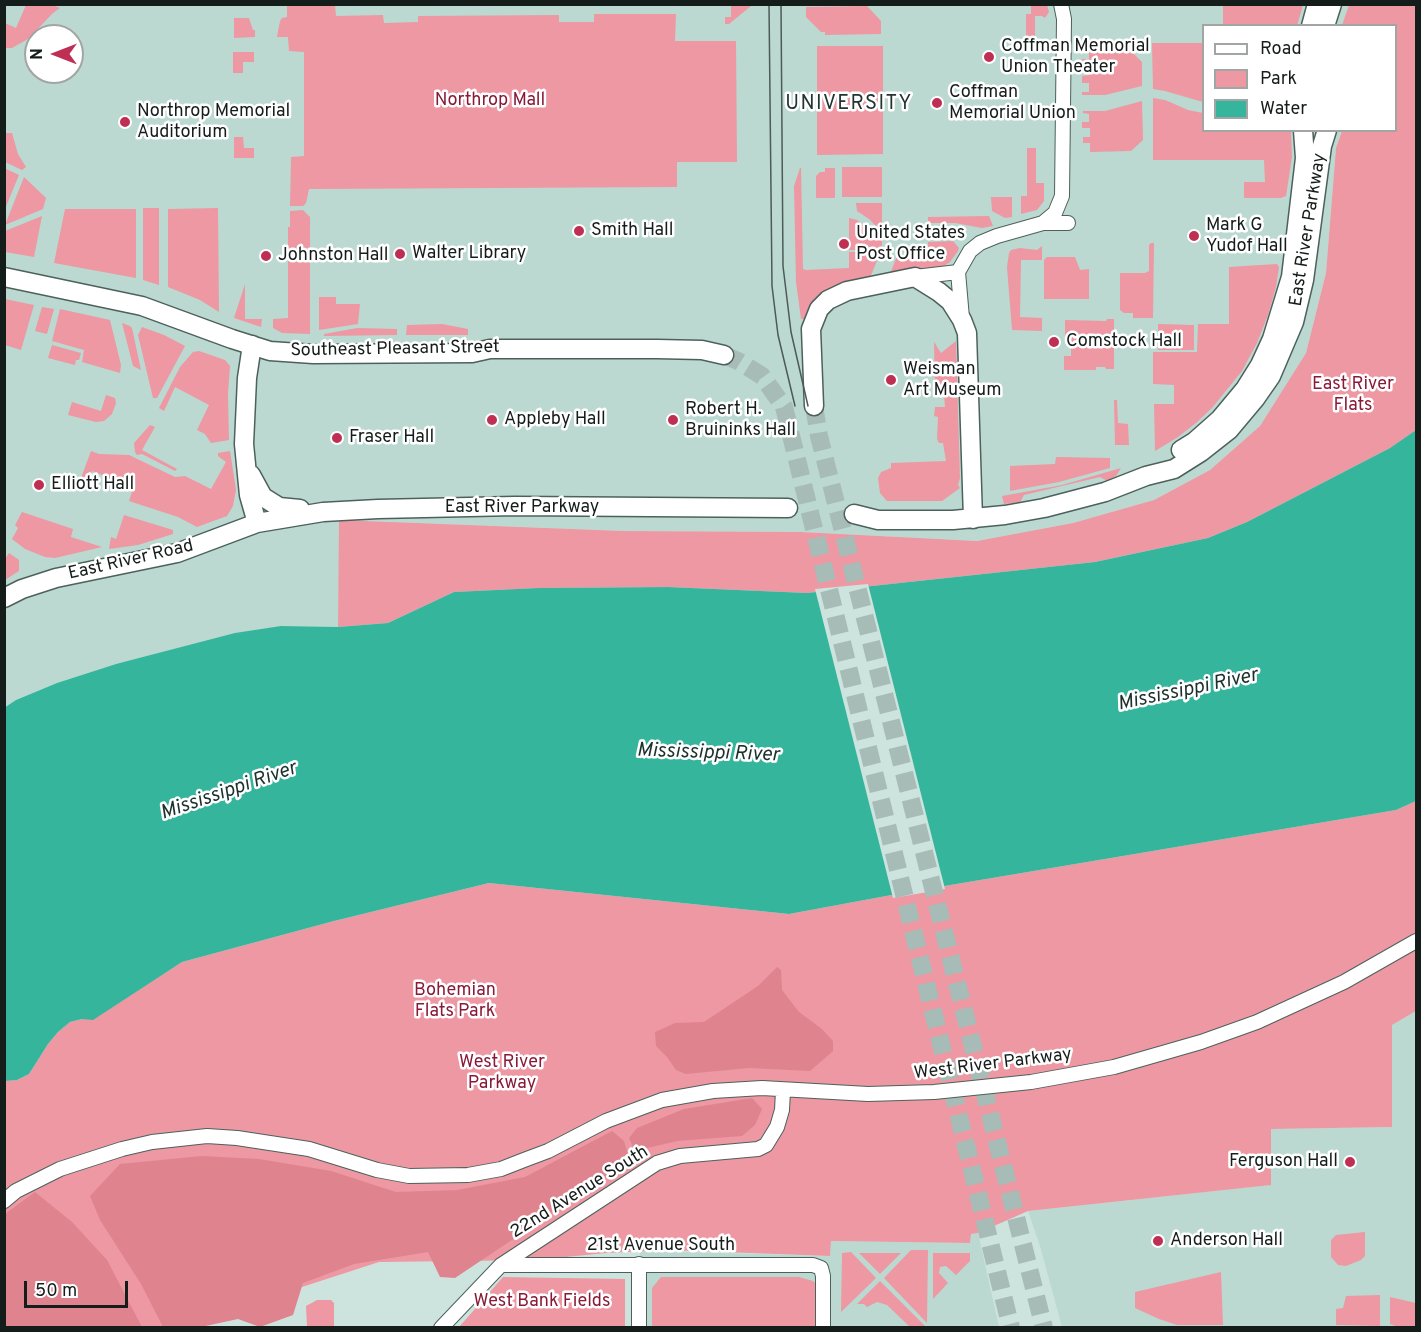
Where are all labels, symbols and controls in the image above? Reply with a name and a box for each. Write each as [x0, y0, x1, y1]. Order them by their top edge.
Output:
north arrow [24, 24, 84, 84]
legend [1202, 24, 1397, 132]
place label: Coffman Memorial Union Theater [1001, 36, 1150, 78]
text: Road [1260, 38, 1302, 61]
text: N [28, 48, 48, 60]
marker: Coffman Memorial Union Theater [982, 50, 996, 64]
text: Park [1260, 68, 1297, 91]
place label: Coffman Memorial Union [949, 82, 1076, 124]
park label: Northrop Mall [435, 90, 545, 112]
district label: UNIVERSITY [785, 93, 913, 117]
marker: Coffman Memorial Union [930, 96, 944, 110]
text: Water [1260, 98, 1307, 121]
place label: Northrop Memorial Auditorium [137, 101, 290, 144]
marker: Northrop Memorial Auditorium [118, 115, 132, 129]
street label: East River Parkway [1286, 152, 1332, 308]
place label: Mark G Yudof Hall [1206, 215, 1288, 258]
place label: Smith Hall [591, 220, 673, 242]
place label: United States Post Office [856, 223, 965, 266]
marker: Smith Hall [572, 224, 586, 238]
marker: Mark G Yudof Hall [1187, 229, 1201, 243]
marker: United States Post Office [837, 237, 851, 251]
place label: Walter Library [412, 243, 526, 265]
place label: Johnston Hall [278, 245, 389, 267]
marker: Walter Library [393, 247, 407, 261]
marker: Johnston Hall [259, 249, 273, 263]
place label: Comstock Hall [1066, 331, 1182, 353]
marker: Comstock Hall [1047, 335, 1061, 349]
street label: Southeast Pleasant Street [290, 337, 500, 363]
place label: Weisman Art Museum [903, 359, 1002, 401]
marker: Weisman Art Museum [884, 373, 898, 387]
park label: East River Flats [1312, 374, 1394, 416]
place label: Robert H. Bruininks Hall [685, 399, 796, 442]
place label: Appleby Hall [504, 409, 606, 431]
marker: Appleby Hall [485, 413, 499, 427]
marker: Robert H. Bruininks Hall [666, 413, 680, 427]
place label: Fraser Hall [349, 427, 434, 449]
marker: Fraser Hall [330, 431, 344, 445]
place label: Elliott Hall [51, 474, 134, 496]
marker: Elliott Hall [32, 478, 46, 492]
street label: East River Parkway [445, 497, 599, 519]
street label: East River Road [66, 536, 196, 586]
water label: Mississippi River [1116, 664, 1260, 718]
water label: Mississippi River [636, 740, 780, 768]
water label: Mississippi River [158, 757, 300, 827]
park label: Bohemian Flats Park [414, 980, 496, 1022]
street label: West River Parkway [913, 1045, 1073, 1085]
park label: West River Parkway [459, 1052, 545, 1094]
street label: 22nd Avenue South [507, 1142, 653, 1244]
place label: Ferguson Hall [1229, 1151, 1338, 1173]
marker: Ferguson Hall [1343, 1155, 1357, 1169]
place label: Anderson Hall [1170, 1230, 1283, 1252]
marker: Anderson Hall [1151, 1234, 1165, 1248]
street label: 21st Avenue South [587, 1235, 735, 1257]
scale bar [27, 1269, 130, 1307]
text: 50 m [35, 1280, 77, 1303]
park label: West Bank Fields [474, 1291, 610, 1313]

